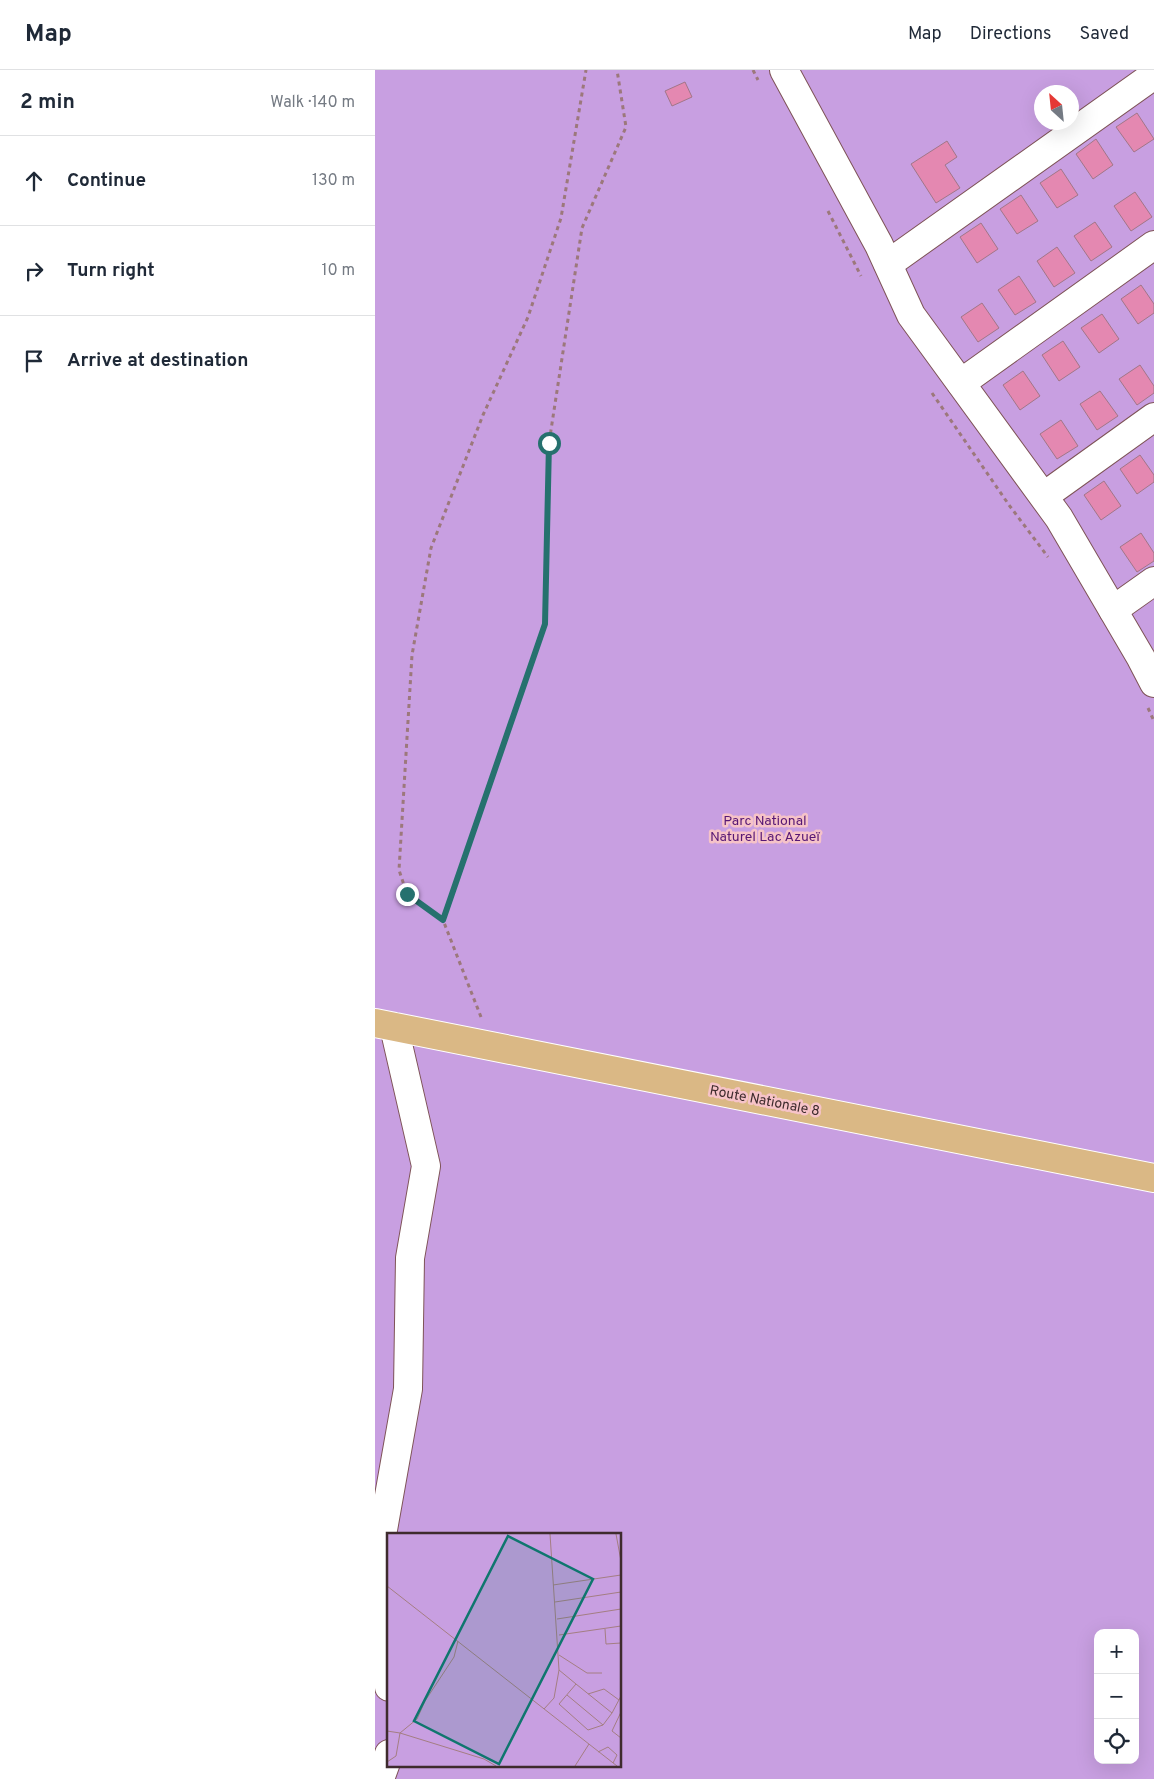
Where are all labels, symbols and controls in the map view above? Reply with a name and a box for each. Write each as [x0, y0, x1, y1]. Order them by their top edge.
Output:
text: Map [25, 20, 72, 50]
text: Map [908, 23, 942, 46]
text: Directions [970, 23, 1052, 46]
text: Saved [1080, 23, 1129, 46]
north arrow [1034, 85, 1079, 130]
text: 2 min [20, 89, 75, 116]
text: Walk · 140 m [270, 93, 355, 113]
icon: ahead [20, 167, 48, 195]
text: Continue [67, 169, 146, 193]
text: 130 m [312, 171, 355, 191]
icon: right [20, 257, 48, 285]
text: Turn right [67, 259, 155, 283]
text: 10 m [321, 261, 355, 281]
icon: arrive [20, 347, 48, 375]
text: Arrive at destination [67, 349, 248, 373]
route start [538, 432, 561, 455]
park label: Parc National Naturel Lac Azueï [710, 813, 820, 846]
route end [396, 883, 419, 906]
street label: Route Nationale 8 [708, 1082, 821, 1120]
inset map [387, 1533, 621, 1766]
map controls [1094, 1629, 1139, 1764]
button: + [1094, 1629, 1139, 1674]
button: − [1094, 1674, 1139, 1719]
button: locate [1094, 1719, 1139, 1764]

